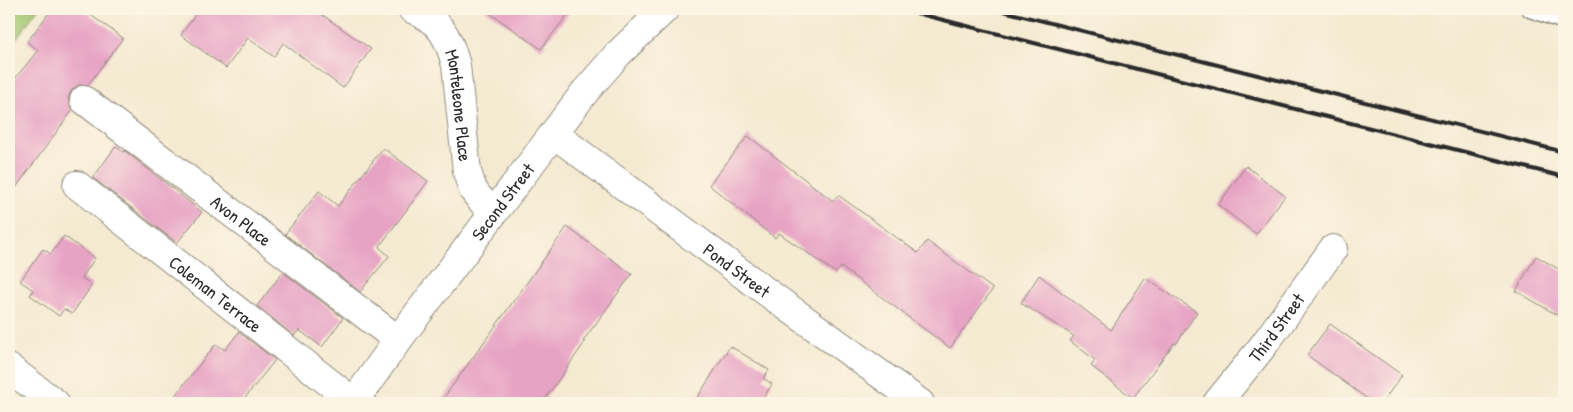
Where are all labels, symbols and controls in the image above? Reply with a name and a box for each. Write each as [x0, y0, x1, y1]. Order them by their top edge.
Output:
street label: Monteleone Place [439, 46, 478, 163]
street label: Second Street [465, 157, 540, 245]
street label: Avon Place [206, 189, 277, 251]
street label: Pond Street [699, 237, 776, 304]
street label: Coleman Terrace [164, 249, 267, 338]
street label: Third Street [1242, 287, 1310, 367]

